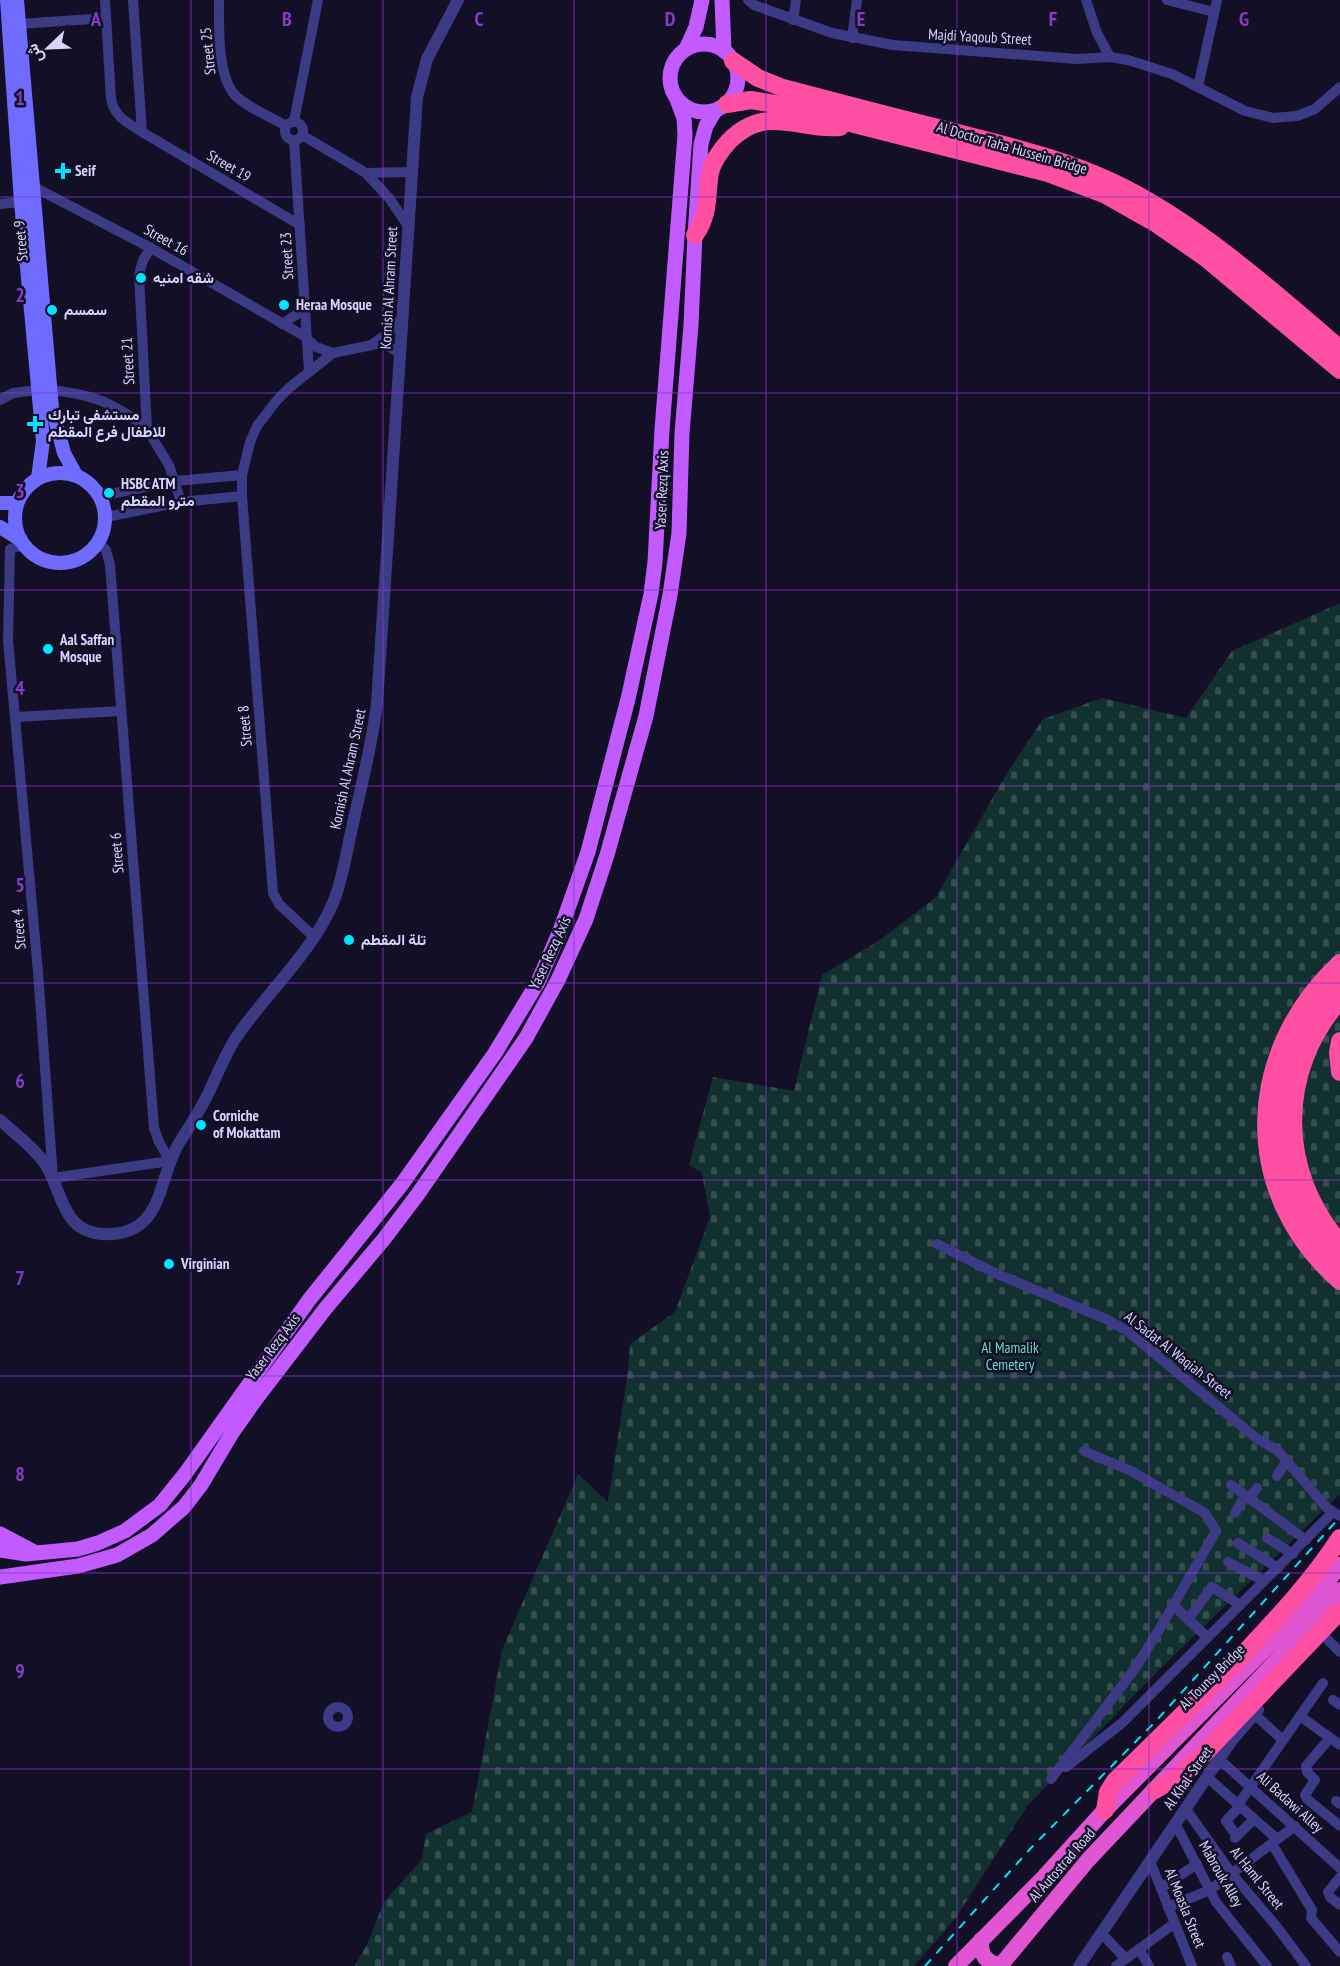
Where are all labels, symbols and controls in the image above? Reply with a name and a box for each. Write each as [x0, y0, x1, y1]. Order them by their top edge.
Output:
text: A [90, 6, 102, 32]
text: B [282, 6, 292, 32]
text: C [474, 6, 484, 32]
text: D [665, 6, 676, 32]
text: E [857, 6, 865, 32]
text: F [1049, 6, 1057, 32]
text: G [1239, 6, 1249, 32]
north arrow [18, 18, 78, 78]
street label: Majdi Yaqoub Street [928, 24, 1032, 49]
street label: Street 25 [196, 26, 219, 76]
text: ش [21, 41, 47, 67]
text: 1 [15, 85, 25, 111]
street label: Al Doctor Taha Hussein Bridge [935, 117, 1090, 178]
street label: Street 19 [204, 145, 255, 186]
place label: Seif [75, 161, 96, 180]
marker: Seif [56, 164, 70, 178]
street label: Street 9 [9, 220, 32, 262]
street label: Street 16 [141, 220, 192, 260]
street label: Kornish Al Ahram Street [376, 226, 401, 350]
street label: Street 23 [276, 232, 297, 280]
place label: شقه امنيه [153, 268, 214, 287]
marker: شقه امنيه [134, 271, 148, 285]
text: 2 [15, 282, 25, 308]
place label: Heraa Mosque [296, 295, 372, 314]
marker: Heraa Mosque [277, 298, 291, 312]
place label: سمسم [64, 300, 107, 320]
marker: سمسم [45, 303, 59, 317]
street label: Street 21 [117, 337, 138, 385]
place label: مستشفى تبارك للاطفال فرع المقطم [48, 405, 166, 442]
marker: مستشفى تبارك للاطفال فرع المقطم [26, 415, 44, 433]
street label: Yaser Rezq Axis [651, 450, 672, 530]
place label: HSBC ATM مترو المقطم [121, 474, 195, 511]
text: 3 [15, 478, 25, 504]
marker: HSBC ATM مترو المقطم [102, 486, 116, 500]
place label: Aal Saffan Mosque [59, 630, 114, 666]
marker: Aal Saffan Mosque [41, 642, 55, 656]
text: 4 [15, 675, 25, 701]
street label: Street 8 [233, 705, 256, 747]
street label: Kornish Al Ahram Street [325, 707, 370, 831]
street label: Street 6 [106, 832, 127, 874]
text: 5 [15, 872, 25, 898]
street label: Street 4 [7, 908, 30, 950]
street label: Yaser Rezq Axis [524, 913, 575, 993]
place label: تلة المقطم [361, 930, 426, 950]
marker: تلة المقطم [342, 933, 356, 947]
text: 6 [15, 1068, 25, 1094]
place label: Corniche of Mokattam [213, 1106, 280, 1142]
marker: Corniche of Mokattam [194, 1118, 208, 1132]
place label: Virginian [180, 1254, 230, 1273]
marker: Virginian [162, 1257, 176, 1271]
text: 7 [15, 1265, 25, 1291]
street label: Al Sadat Al Waqiah Street [1121, 1307, 1236, 1402]
street label: Yaser Rezq Axis [241, 1309, 304, 1384]
park label: Al Mamalik Cemetery [981, 1338, 1039, 1374]
text: 8 [15, 1461, 25, 1487]
street label: Al Tounsy Bridge [1175, 1640, 1248, 1713]
text: 9 [15, 1658, 25, 1684]
street label: Al Khal' Street [1159, 1742, 1216, 1813]
street label: Ali Badawi Alley [1253, 1767, 1328, 1837]
street label: Al Autostrad Road [1024, 1824, 1099, 1906]
street label: Mabrouk Alley [1195, 1837, 1248, 1910]
street label: Al Haml Street [1226, 1842, 1288, 1913]
street label: Al Moasla Street [1161, 1865, 1210, 1951]

